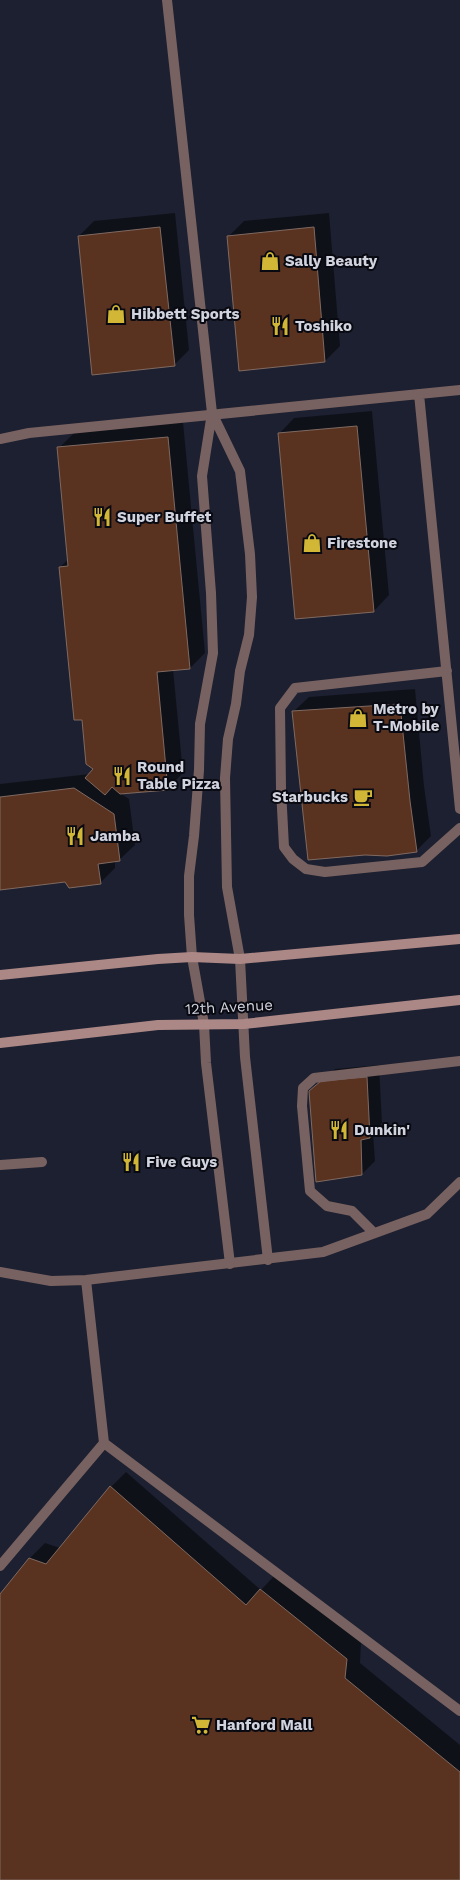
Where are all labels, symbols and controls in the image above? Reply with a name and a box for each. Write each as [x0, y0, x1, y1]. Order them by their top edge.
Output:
shop icon: Sally Beauty [259, 250, 281, 272]
place label: Sally Beauty [285, 252, 378, 270]
shop icon: Hibbett Sports [105, 303, 127, 325]
place label: Hibbett Sports [131, 305, 240, 323]
restaurant icon: Toshiko [269, 315, 291, 337]
place label: Toshiko [295, 317, 352, 335]
restaurant icon: Super Buffet [91, 506, 113, 528]
place label: Super Buffet [117, 508, 212, 526]
shop icon: Firestone [301, 532, 323, 554]
place label: Firestone [327, 534, 397, 552]
place label: Metro by T-Mobile [373, 700, 440, 735]
shop icon: Metro by T-Mobile [347, 707, 369, 729]
place label: Round Table Pizza [137, 758, 220, 793]
restaurant icon: Round Table Pizza [111, 765, 133, 787]
cafe icon: Starbucks [352, 786, 374, 808]
place label: Starbucks [272, 788, 348, 806]
restaurant icon: Jamba [64, 825, 86, 847]
place label: Jamba [90, 827, 140, 845]
street label: 12th Avenue [185, 996, 273, 1018]
restaurant icon: Dunkin' [328, 1119, 350, 1141]
place label: Dunkin' [354, 1121, 410, 1139]
restaurant icon: Five Guys [120, 1151, 142, 1173]
place label: Five Guys [146, 1153, 217, 1171]
supermarket icon: Hanford Mall [190, 1714, 212, 1736]
place label: Hanford Mall [216, 1716, 312, 1734]

